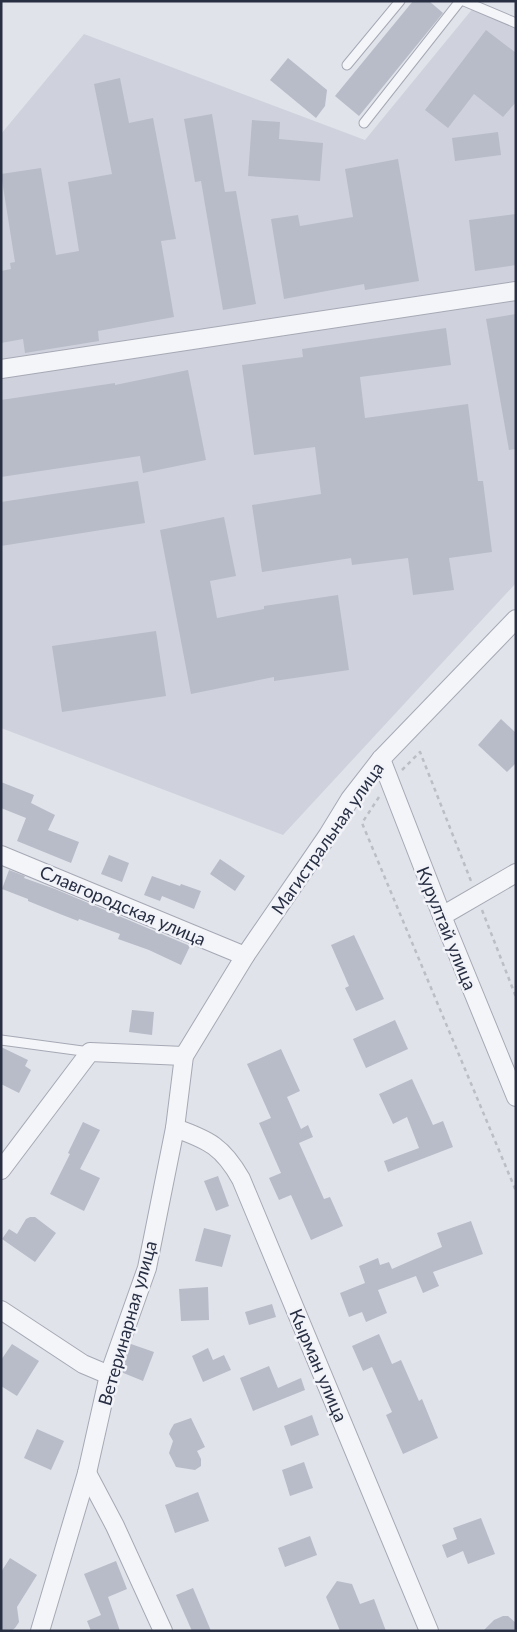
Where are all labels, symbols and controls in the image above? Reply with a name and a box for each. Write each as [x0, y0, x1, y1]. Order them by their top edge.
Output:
street label: Магистральная улица [266, 758, 388, 918]
street label: Славгородская улица [37, 860, 209, 950]
street label: Курултай улица [412, 863, 482, 993]
street label: Ветеринарная улица [93, 1238, 161, 1408]
street label: Кырман улица [285, 1305, 353, 1425]

